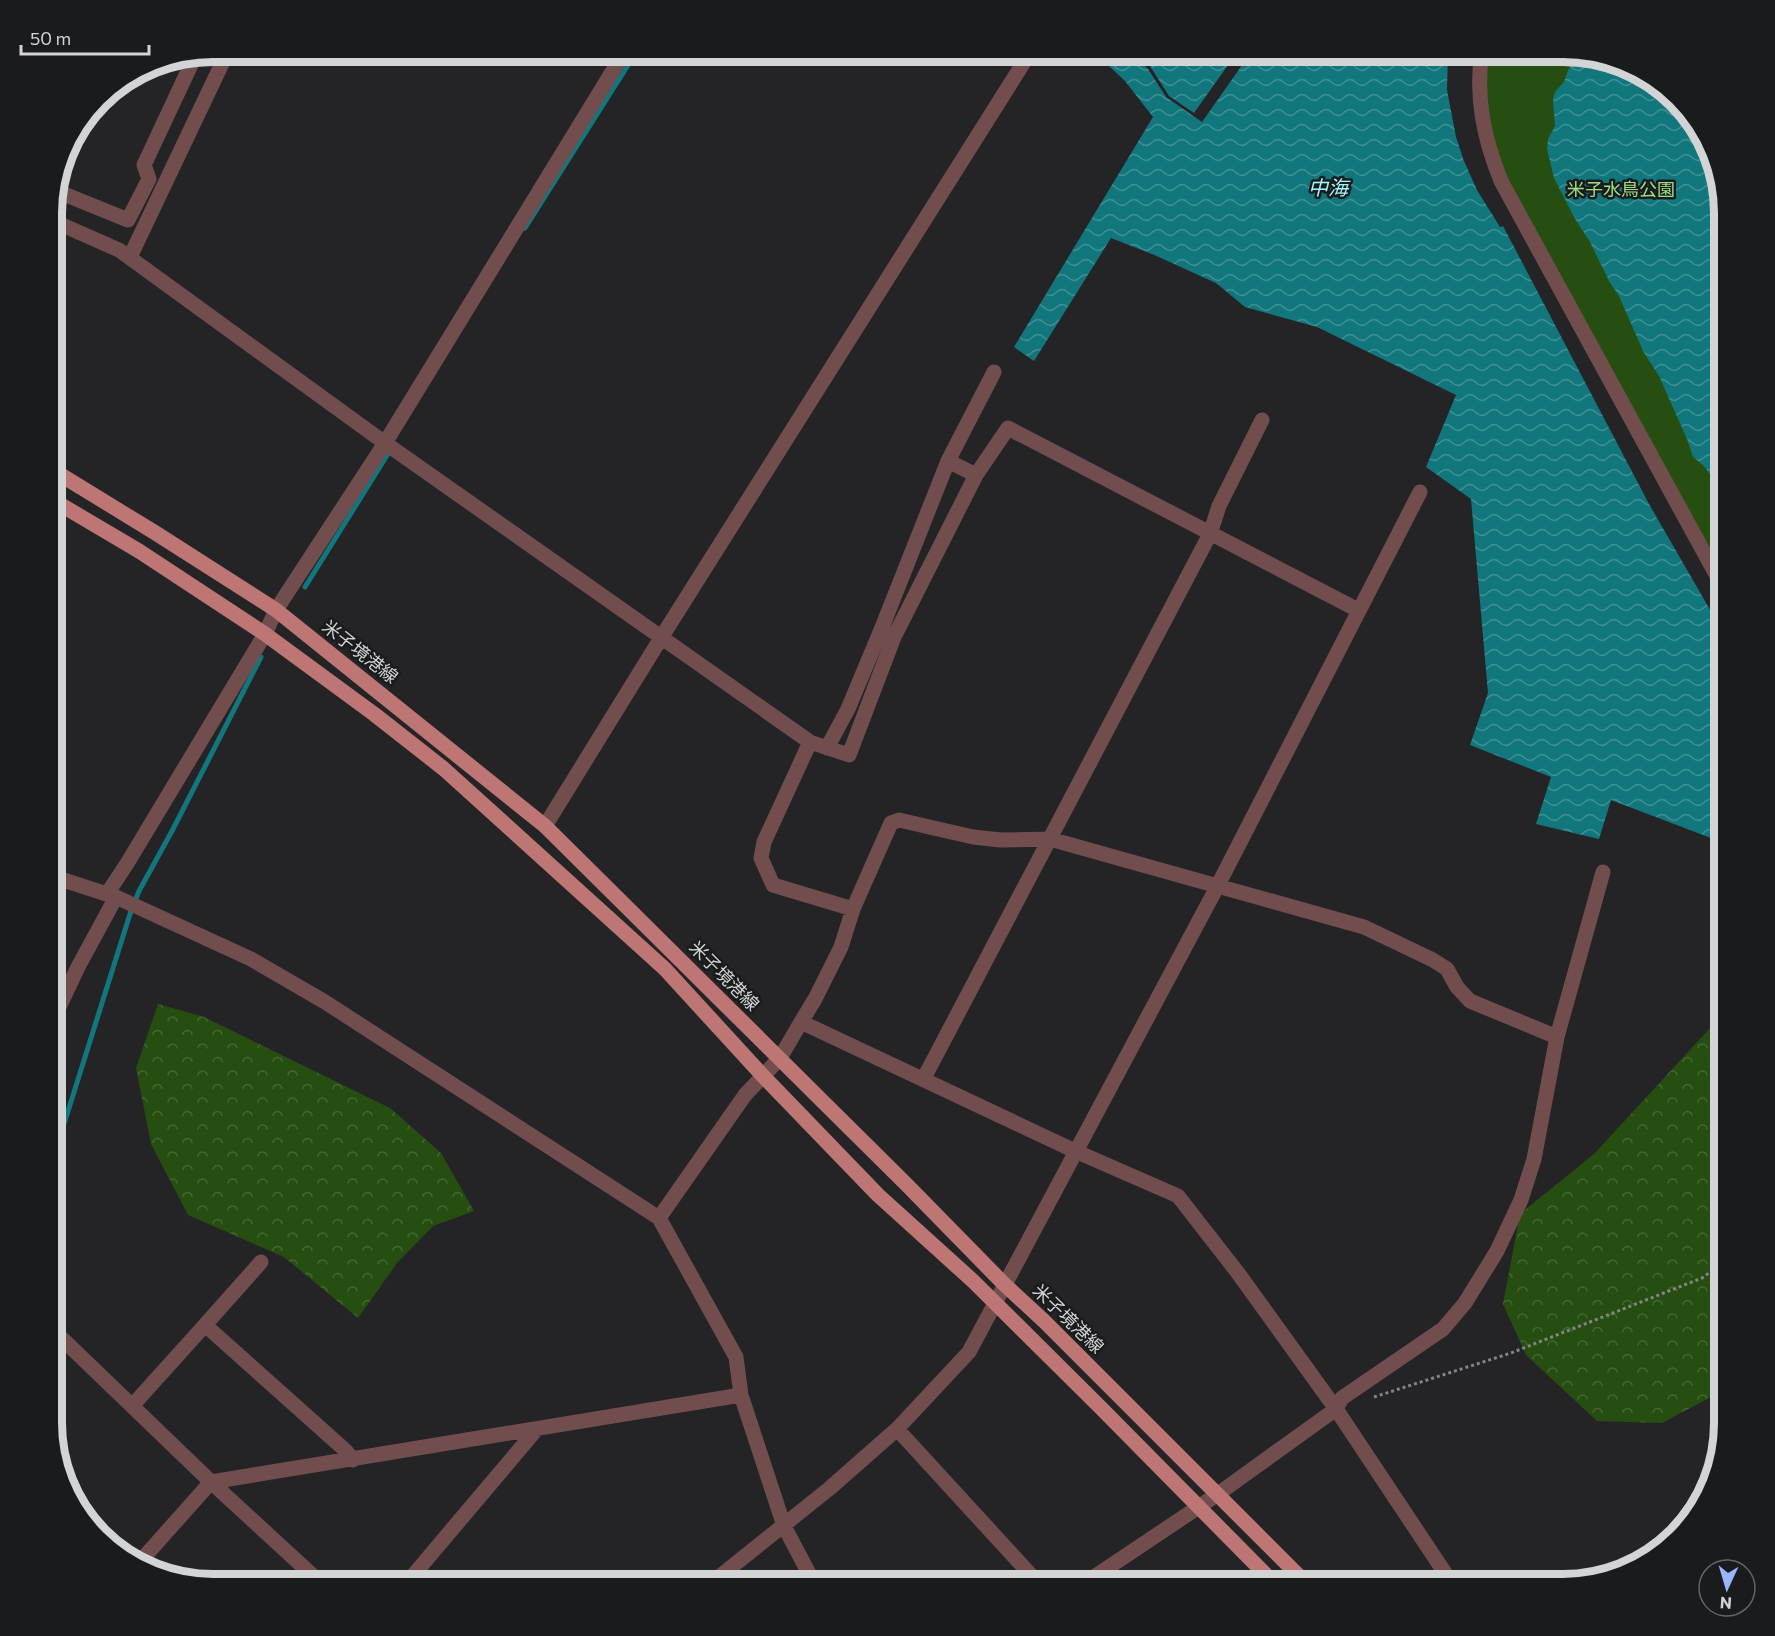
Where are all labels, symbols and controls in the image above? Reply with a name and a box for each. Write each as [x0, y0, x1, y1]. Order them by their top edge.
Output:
scale bar [21, 18, 148, 56]
text: 50 m [30, 27, 71, 49]
water label: 中海 [1308, 175, 1351, 199]
park label: 米子水鳥公園 [1567, 178, 1675, 200]
street label: 米子境港線 [318, 615, 403, 688]
street label: 米子境港線 [685, 936, 764, 1015]
street label: 米子境港線 [1029, 1279, 1109, 1357]
north arrow [1697, 1558, 1757, 1618]
text: N [1719, 1594, 1733, 1613]

